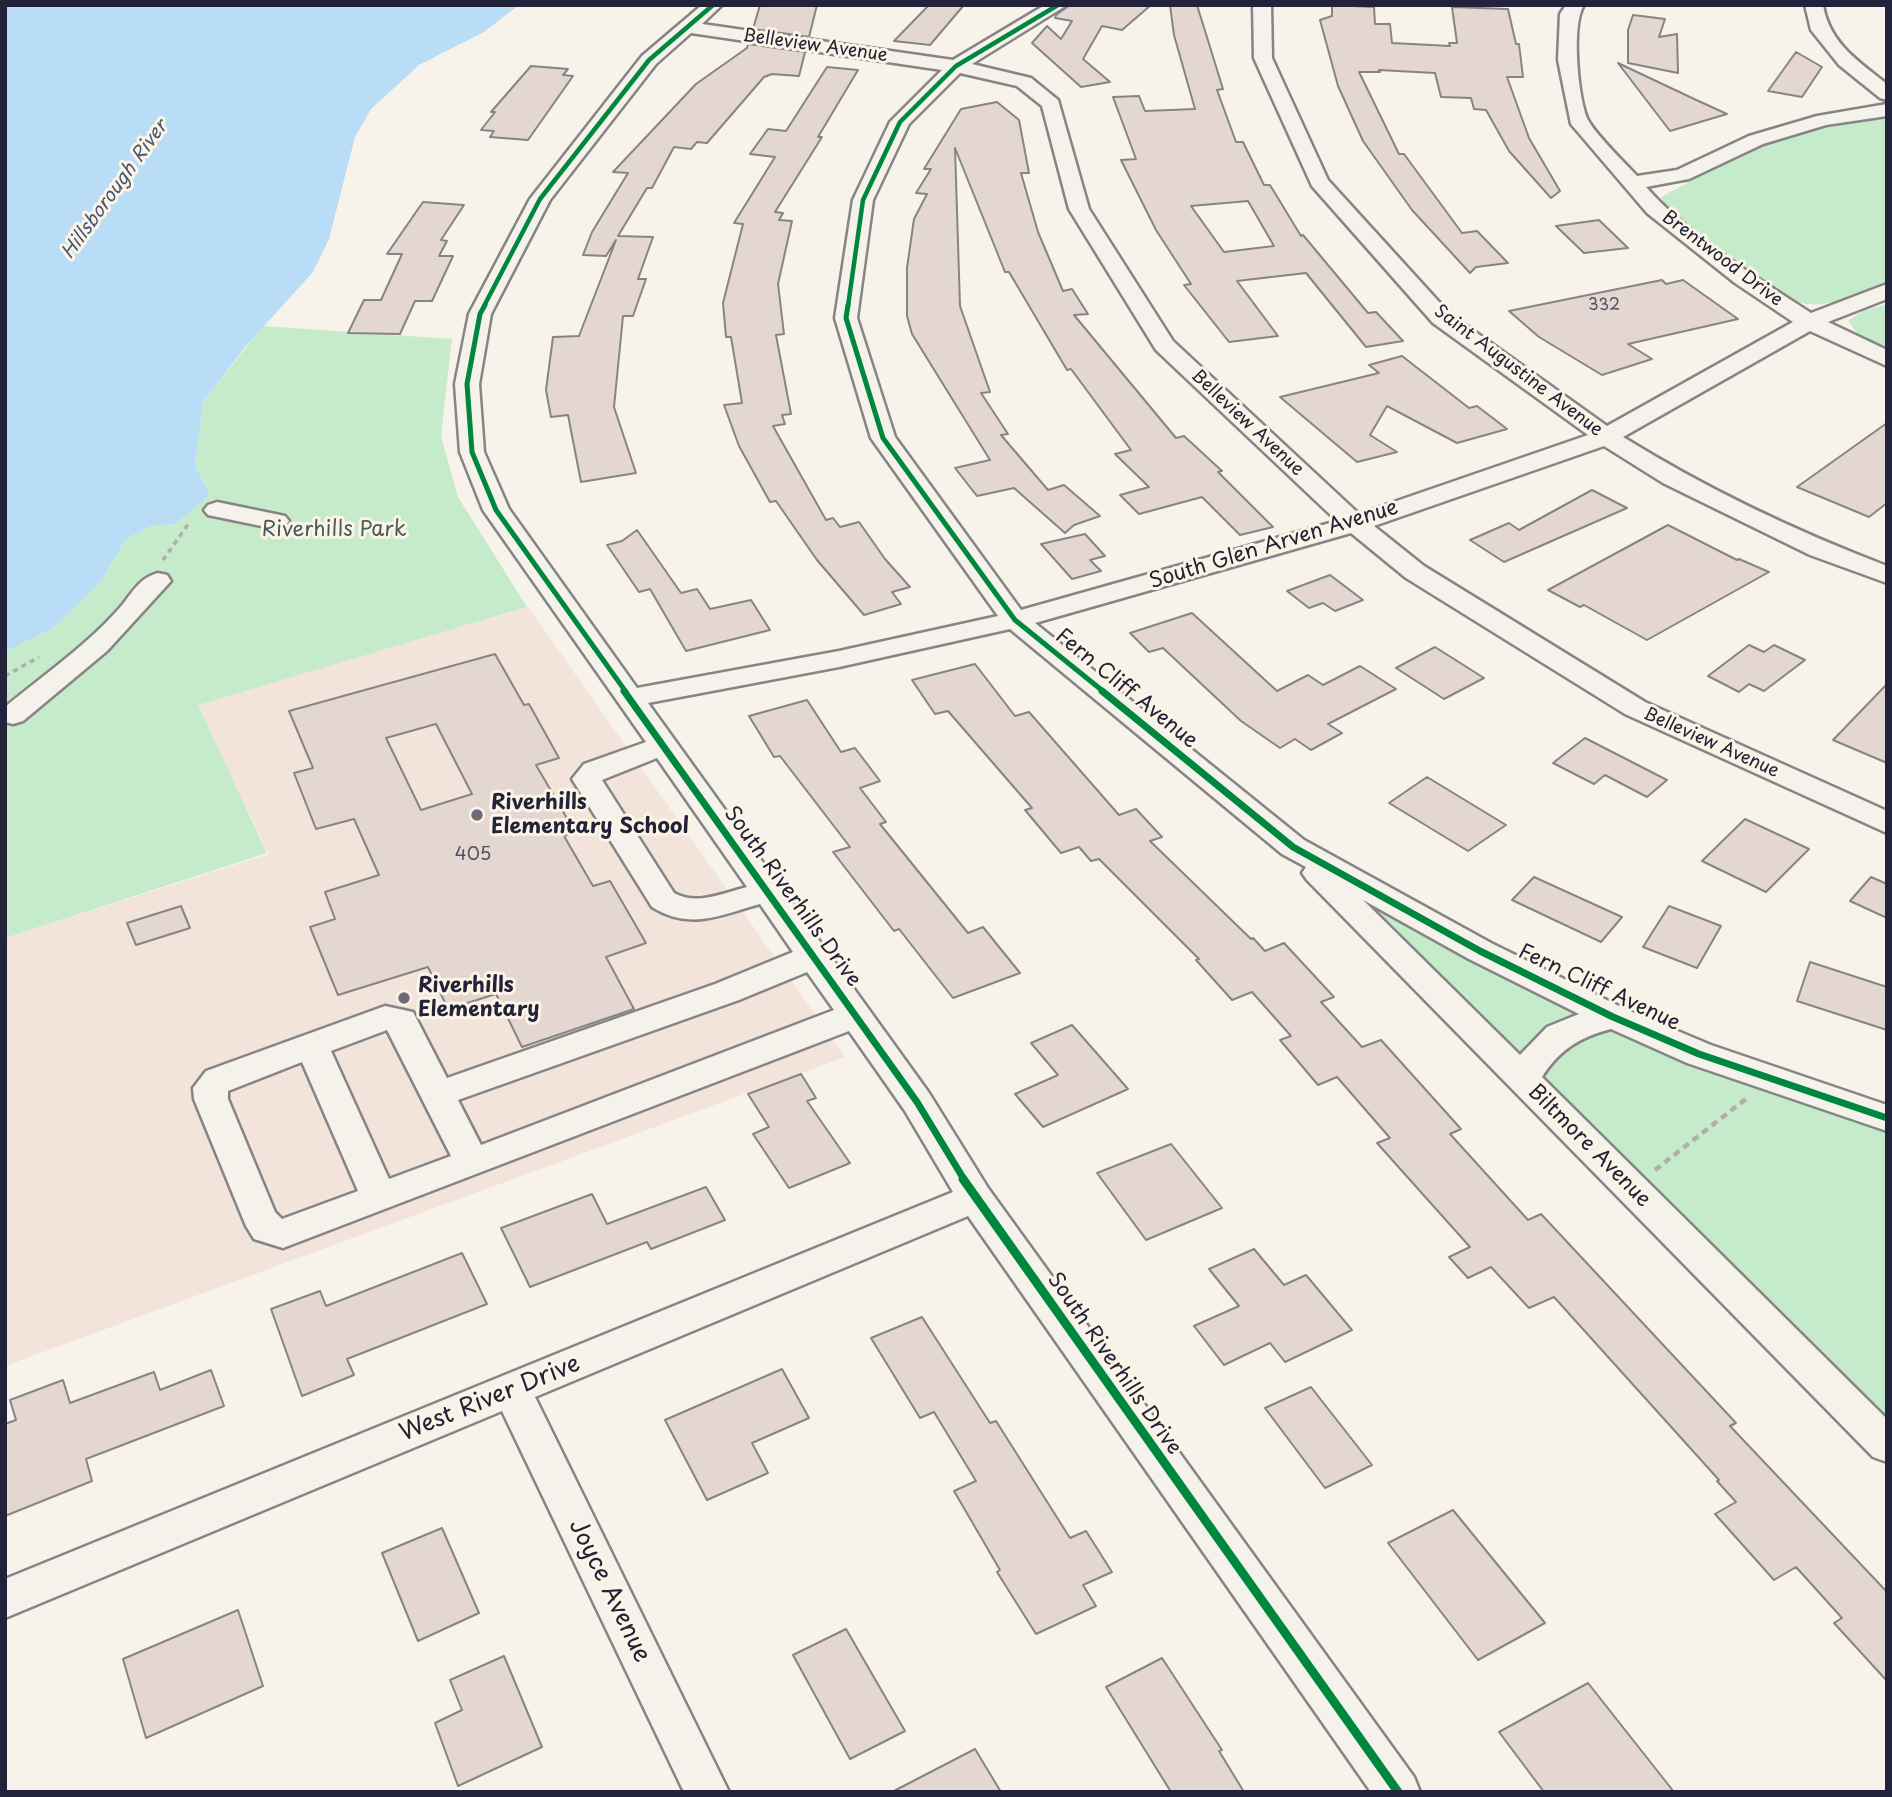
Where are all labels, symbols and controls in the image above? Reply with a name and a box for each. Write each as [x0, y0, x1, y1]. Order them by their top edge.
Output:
street label: Belleview Avenue [741, 25, 889, 67]
water label: Hillsborough River [57, 116, 173, 264]
street label: Brentwood Drive [1658, 207, 1786, 311]
house number: 332 [1588, 296, 1620, 316]
street label: Saint Augustine Avenue [1429, 301, 1607, 441]
street label: Belleview Avenue [1186, 365, 1308, 481]
street label: South Glen Arven Avenue [1147, 495, 1401, 595]
park label: Riverhills Park [262, 517, 406, 543]
street label: Fern Cliff Avenue [1050, 624, 1202, 754]
street label: Belleview Avenue [1640, 703, 1782, 783]
place label: Riverhills Elementary School [491, 790, 689, 840]
street label: South Riverhills Drive [718, 802, 866, 992]
marker: Riverhills Elementary School [469, 807, 485, 823]
house number: 405 [455, 844, 491, 866]
street label: Fern Cliff Avenue [1514, 939, 1684, 1037]
place label: Riverhills Elementary [418, 973, 539, 1023]
marker: Riverhills Elementary [396, 990, 412, 1006]
street label: Biltmore Avenue [1522, 1079, 1656, 1213]
street label: South Riverhills Drive [1042, 1268, 1186, 1460]
street label: West River Drive [396, 1350, 584, 1448]
street label: Joyce Avenue [562, 1515, 656, 1667]

